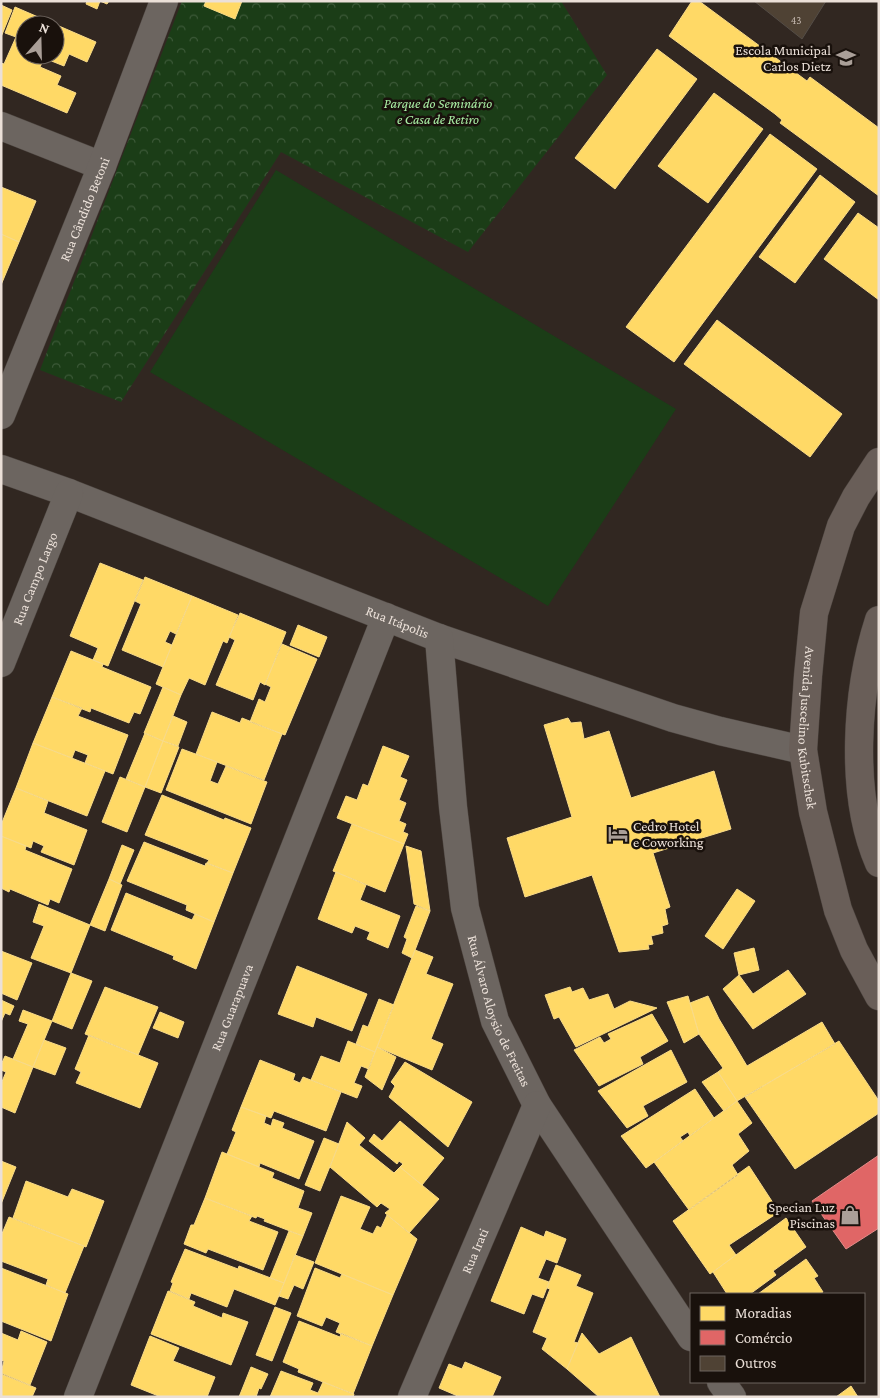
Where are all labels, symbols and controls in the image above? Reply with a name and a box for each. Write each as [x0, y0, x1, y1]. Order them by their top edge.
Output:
house number: 43 [791, 14, 801, 26]
north arrow [15, 15, 65, 65]
text: N [37, 19, 52, 37]
place label: Escola Municipal Carlos Dietz [735, 42, 831, 74]
school or university icon: Escola Municipal Carlos Dietz [835, 47, 857, 69]
park label: Parque do Seminário e Casa de Retiro [384, 95, 492, 127]
street label: Rua Cândido Betoni [56, 155, 113, 264]
street label: Rua Campo Largo [9, 530, 61, 627]
street label: Rua Itápolis [364, 602, 431, 641]
street label: Avenida Juscelino Kubitschek [795, 646, 820, 811]
place label: Cedro Hotel e Coworking [633, 818, 704, 850]
hotel icon: Cedro Hotel e Coworking [607, 823, 629, 845]
street label: Rua Álvaro Aloysio de Freitas [465, 933, 534, 1089]
street label: Rua Guarapuava [208, 961, 256, 1053]
place label: Specian Luz Piscinas [769, 1199, 835, 1231]
shop icon: Specian Luz Piscinas [839, 1204, 861, 1226]
street label: Rua Irati [458, 1225, 491, 1276]
legend [690, 1293, 865, 1383]
text: Moradias [735, 1305, 792, 1321]
text: Comércio [735, 1330, 792, 1346]
text: Outros [735, 1355, 776, 1371]

